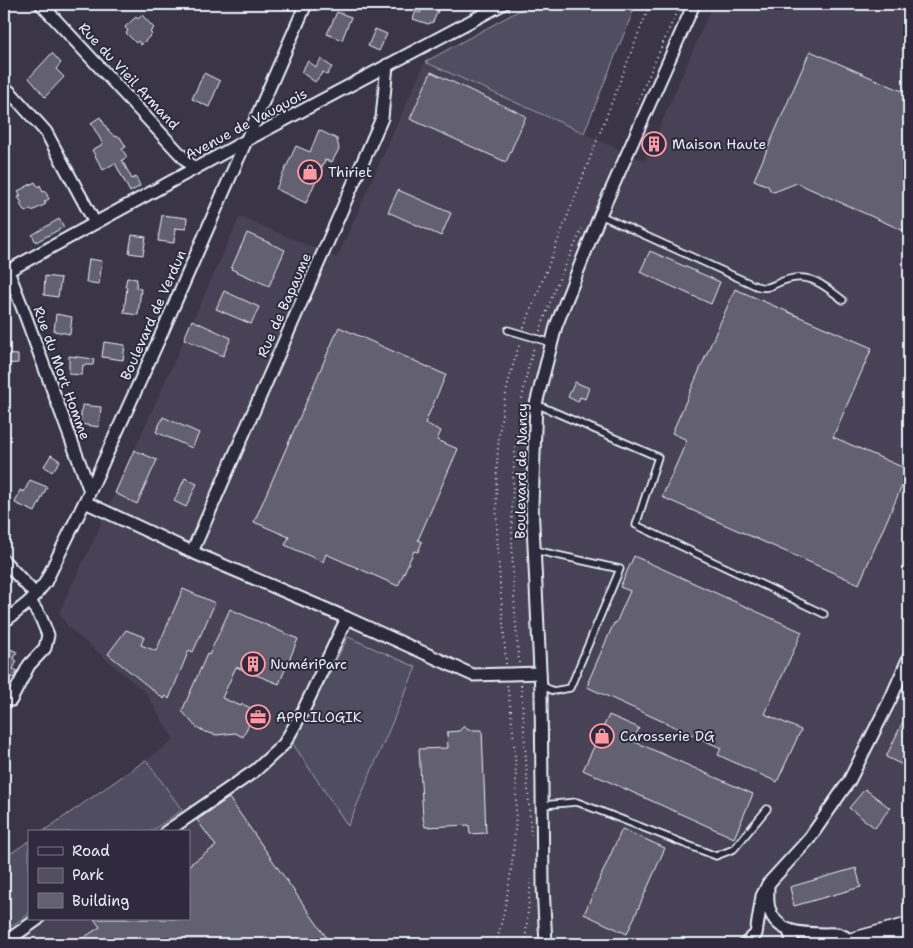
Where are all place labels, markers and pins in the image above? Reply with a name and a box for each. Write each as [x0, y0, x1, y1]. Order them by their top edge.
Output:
building icon: Maison Haute [641, 131, 667, 157]
place label: Maison Haute [672, 135, 767, 153]
shop icon: Thiriet [297, 159, 323, 185]
place label: Thiriet [328, 163, 372, 181]
building icon: NumériParc [240, 651, 266, 677]
place label: NumériParc [270, 655, 347, 673]
office icon: APPLILOGIK [245, 704, 271, 730]
place label: APPLILOGIK [276, 708, 362, 726]
shop icon: Carosserie DG [589, 723, 615, 749]
place label: Carosserie DG [620, 727, 715, 745]

